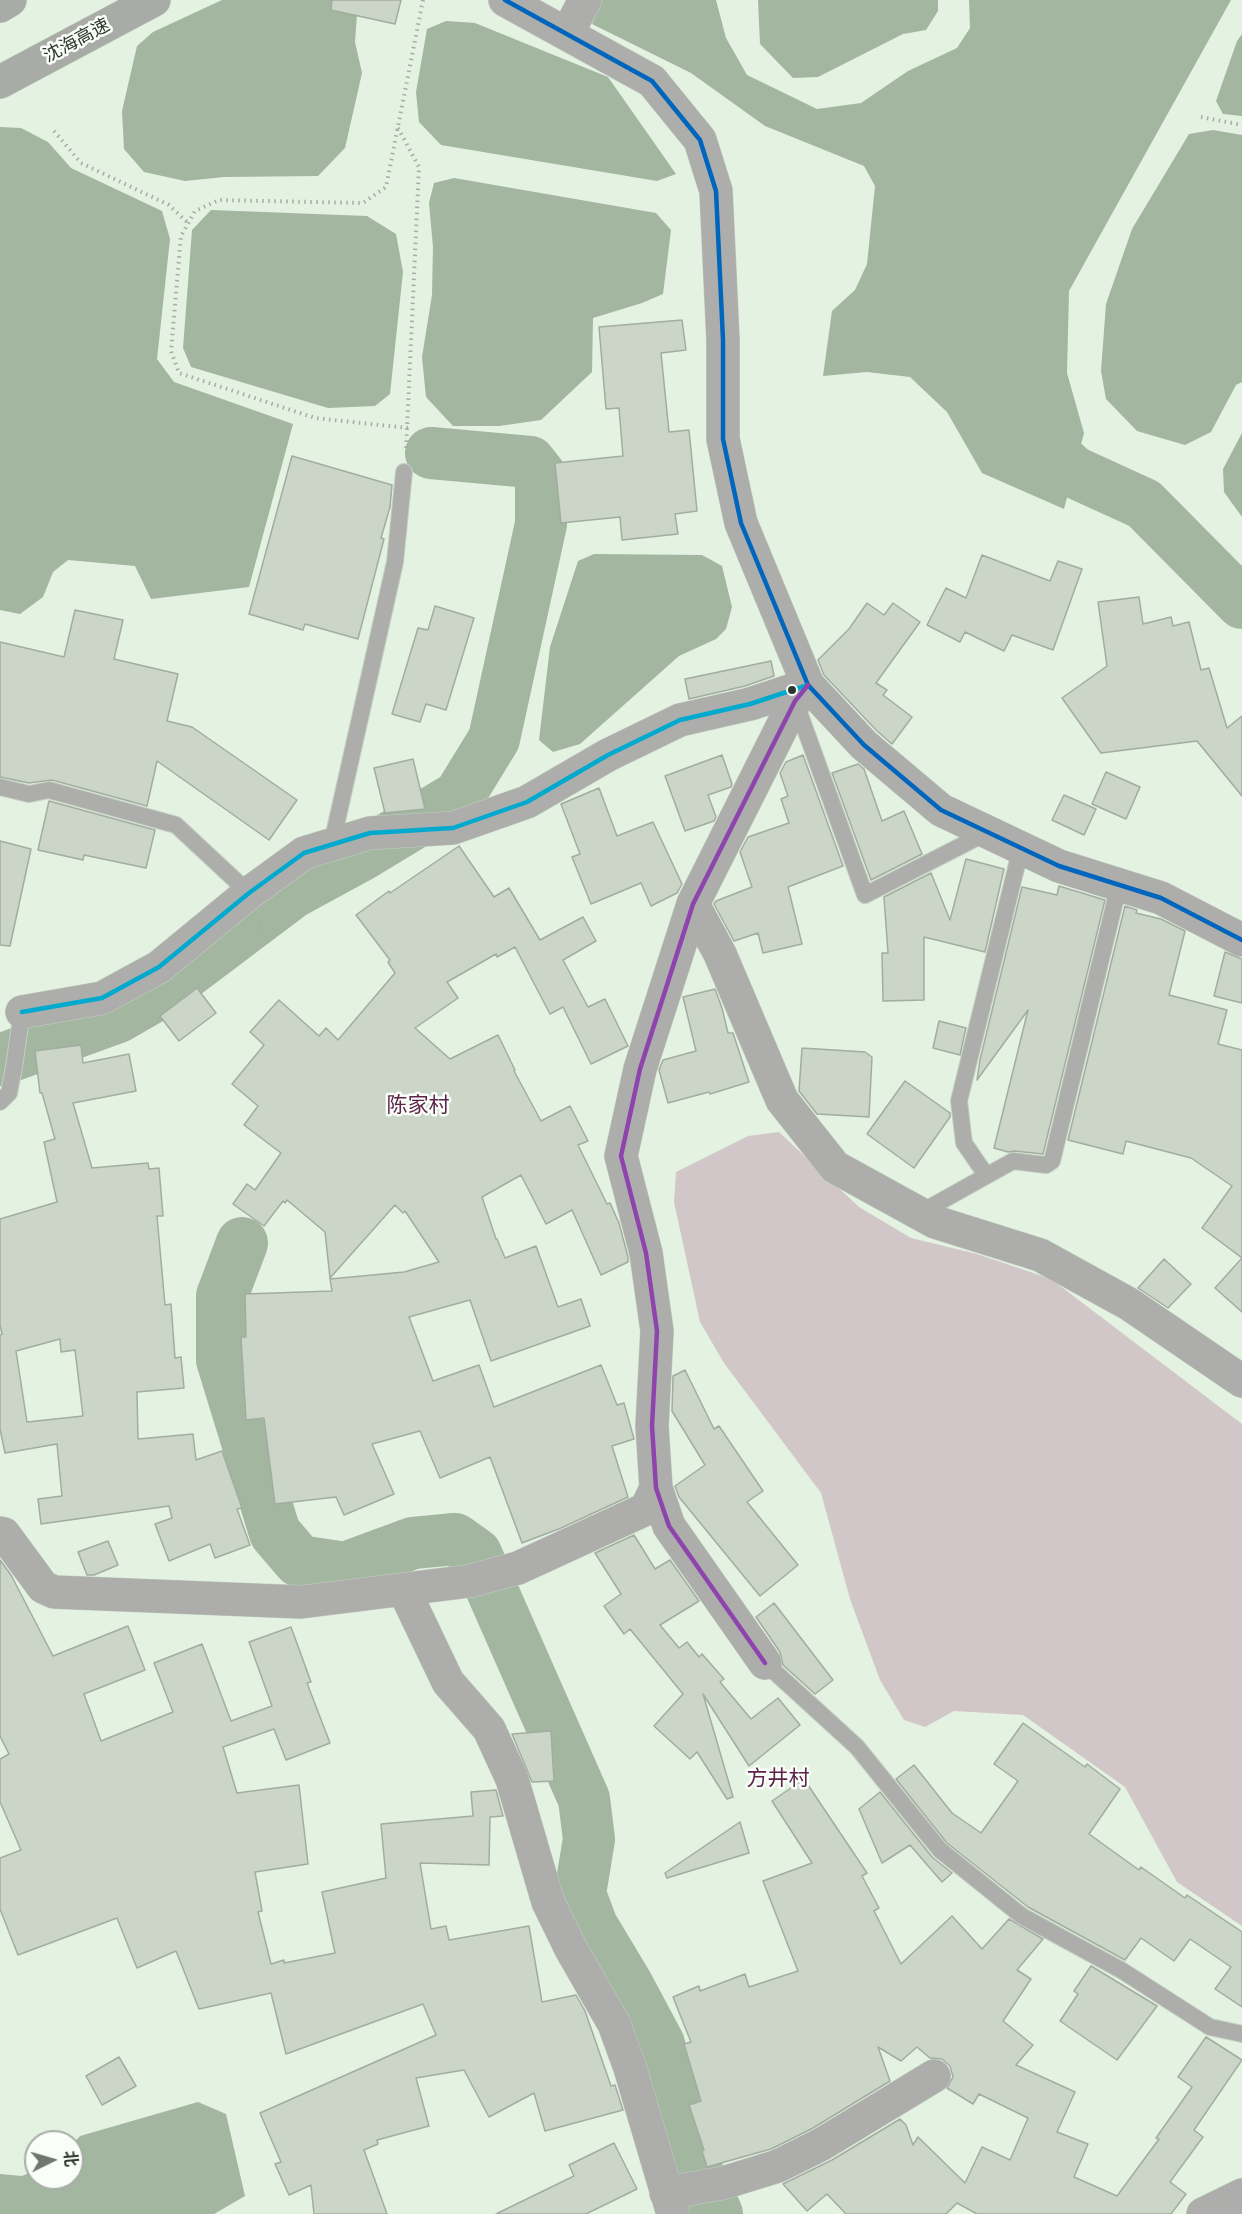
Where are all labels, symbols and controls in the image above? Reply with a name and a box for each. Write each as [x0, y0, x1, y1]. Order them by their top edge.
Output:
street label: 沈海高速 [40, 15, 114, 67]
unlabelled marker [786, 684, 798, 696]
district label: 陈家村 [387, 1093, 449, 1119]
district label: 方井村 [747, 1766, 809, 1792]
north arrow [24, 2130, 84, 2190]
text: 北 [60, 2150, 81, 2167]

